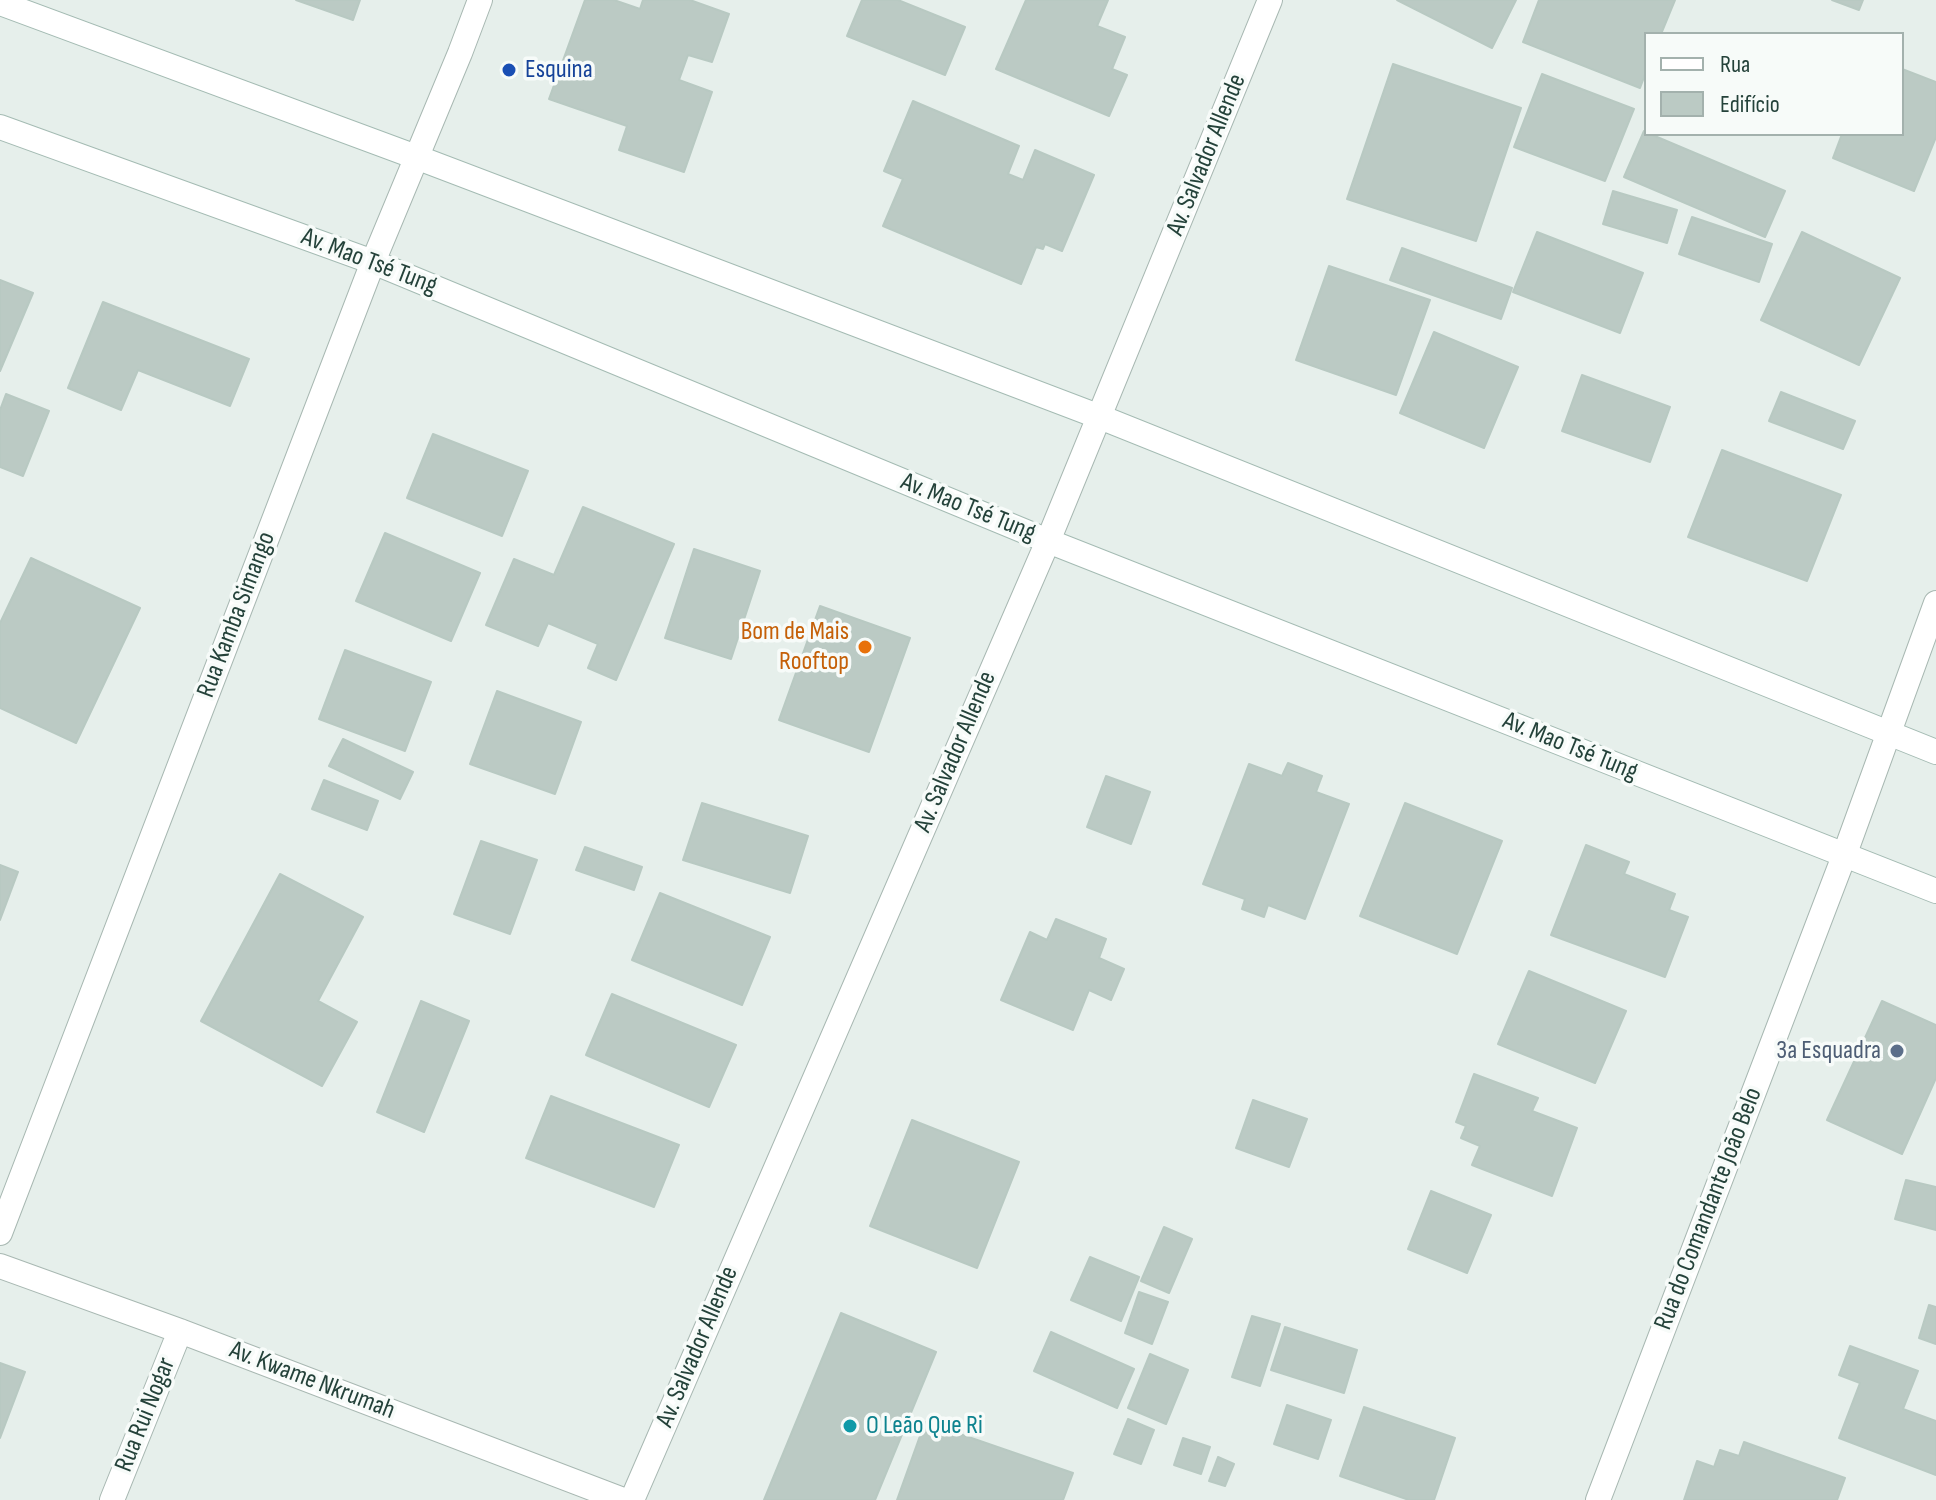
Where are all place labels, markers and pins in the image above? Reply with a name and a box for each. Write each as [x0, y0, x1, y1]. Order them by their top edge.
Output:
place label: Esquina [525, 54, 593, 86]
marker: Esquina [500, 61, 518, 79]
place label: Bom de Mais Rooftop [741, 616, 849, 678]
marker: Bom de Mais Rooftop [856, 638, 874, 656]
place label: 3a Esquadra [1776, 1035, 1881, 1067]
marker: 3a Esquadra [1888, 1042, 1906, 1060]
place label: O Leão Que Ri [866, 1410, 983, 1442]
marker: O Leão Que Ri [841, 1417, 859, 1435]

